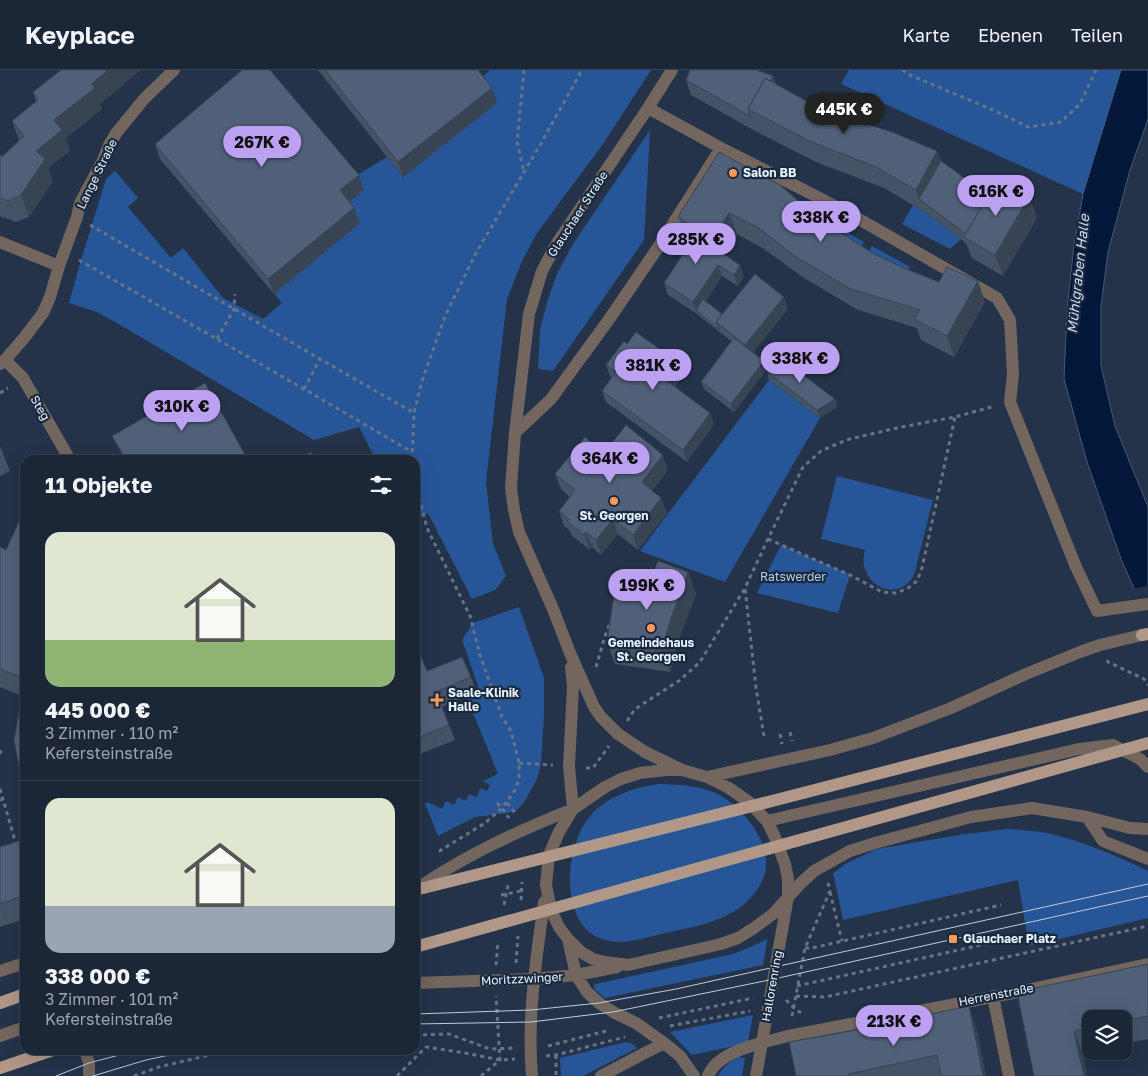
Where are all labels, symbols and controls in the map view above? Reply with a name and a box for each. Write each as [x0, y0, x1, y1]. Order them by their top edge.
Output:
text: Keyplace [25, 20, 135, 49]
text: Karte [903, 24, 950, 46]
text: Ebenen [978, 24, 1043, 46]
text: Teilen [1071, 24, 1123, 46]
pin: 445K € [803, 92, 885, 135]
text: 445K € [816, 99, 872, 119]
pin: 267K € [221, 126, 303, 168]
text: 267K € [234, 132, 290, 152]
street label: Lange Straße [73, 136, 120, 211]
place label: Salon BB [743, 165, 797, 180]
marker: Salon BB [727, 167, 739, 179]
street label: Glauchaer Straße [544, 168, 611, 259]
pin: 616K € [955, 174, 1037, 217]
text: 616K € [968, 181, 1024, 201]
pin: 338K € [780, 200, 862, 243]
text: 338K € [793, 207, 849, 227]
water label: Mühlgraben Halle [1063, 213, 1092, 334]
pin: 285K € [655, 222, 737, 265]
text: 285K € [668, 229, 724, 249]
pin: 338K € [759, 342, 841, 384]
pin: 381K € [612, 348, 694, 391]
text: 338K € [772, 348, 828, 368]
text: 381K € [625, 355, 681, 375]
pin: 310K € [141, 390, 223, 432]
street label: Steg [27, 392, 54, 423]
text: 310K € [154, 396, 210, 416]
pin: 364K € [569, 442, 651, 484]
text: 364K € [582, 448, 638, 468]
icon: filters [367, 471, 395, 499]
text: 11 Objekte [45, 472, 152, 498]
marker: St. Georgen [608, 495, 620, 507]
place label: St. Georgen [579, 508, 649, 523]
icon: home [175, 565, 265, 655]
pin: 199K € [606, 568, 688, 611]
park label: Ratswerder [760, 569, 826, 584]
text: 199K € [619, 575, 675, 595]
marker: Gemeindehaus St. Georgen [645, 622, 657, 634]
place label: Gemeindehaus St. Georgen [608, 635, 695, 664]
place label: Saale-Klinik Halle [448, 685, 519, 714]
marker: Saale-Klinik Halle [430, 693, 444, 707]
text: 445 000 € [45, 697, 150, 723]
text: 3 Zimmer · 110 m² [45, 723, 178, 743]
text: Kefersteinstraße [45, 743, 173, 763]
icon: home [175, 830, 265, 920]
place label: Glauchaer Platz [963, 931, 1056, 946]
marker: Glauchaer Platz [947, 933, 959, 945]
street label: Hallorenring [758, 949, 785, 1023]
text: 338 000 € [45, 963, 150, 989]
street label: Moritzzwinger [480, 969, 564, 988]
street label: Herrenstraße [957, 980, 1035, 1009]
text: 3 Zimmer · 101 m² [45, 989, 178, 1009]
pin: 213K € [853, 1004, 935, 1047]
text: Kefersteinstraße [45, 1009, 173, 1029]
map controls [1082, 1010, 1132, 1060]
button: layers [1082, 1010, 1132, 1060]
text: 213K € [867, 1011, 921, 1031]

